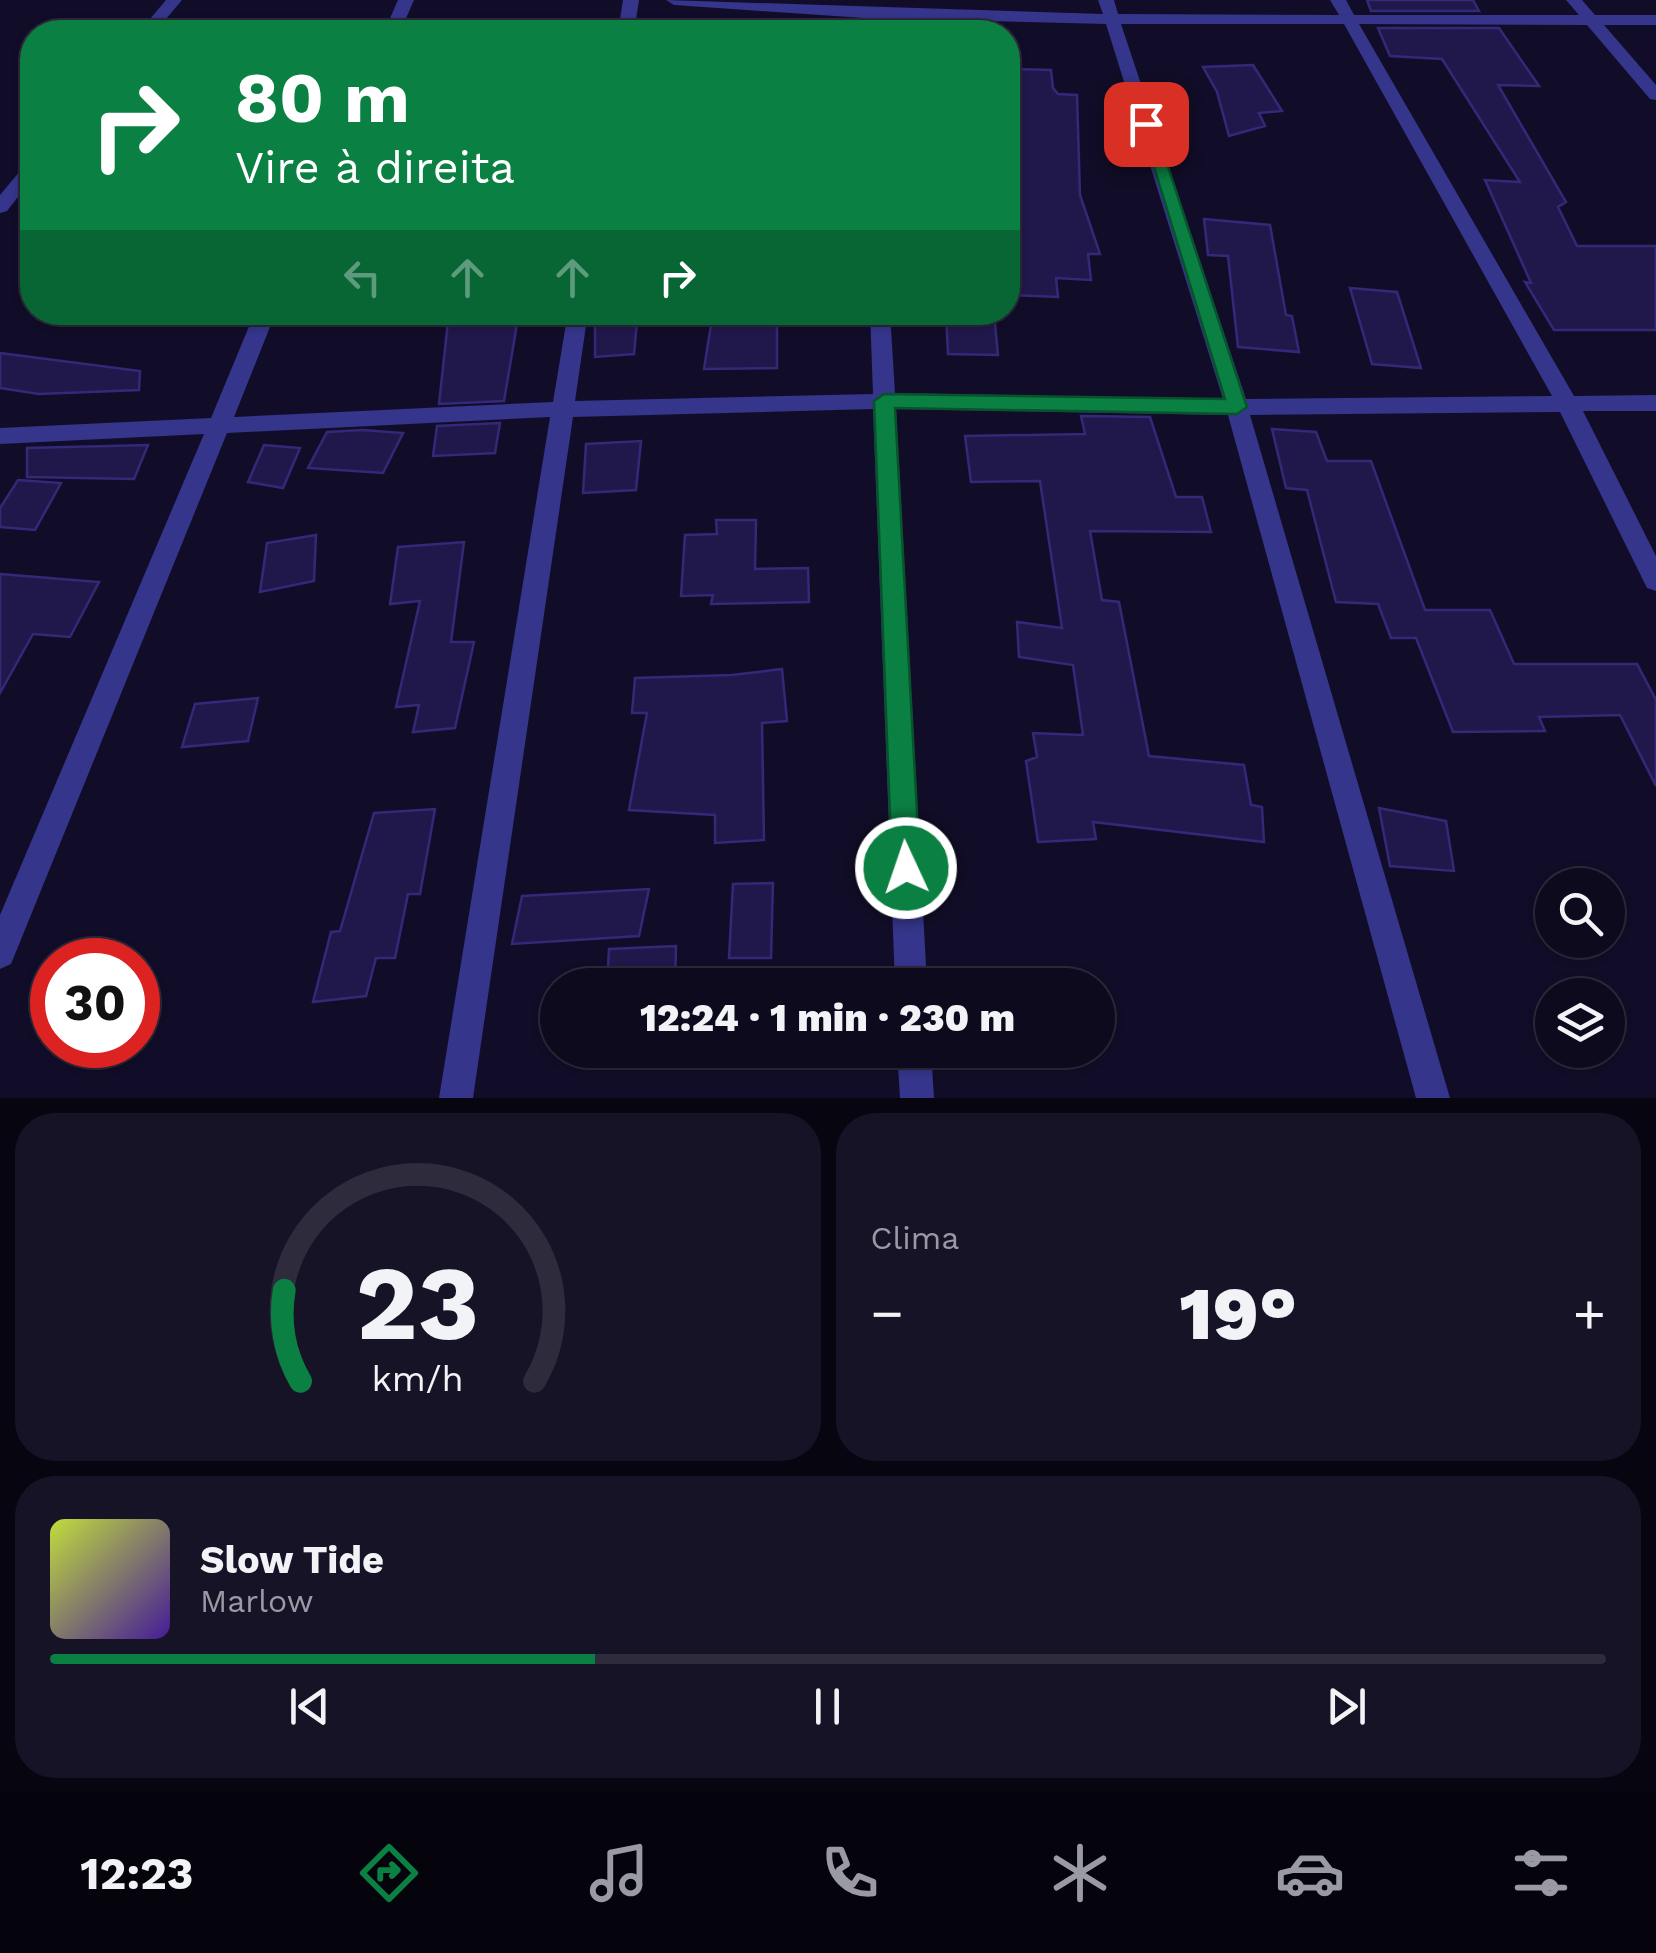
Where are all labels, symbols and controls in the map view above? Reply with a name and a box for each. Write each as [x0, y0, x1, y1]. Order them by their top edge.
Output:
text: 80 m [235, 57, 410, 139]
icon: right [70, 60, 200, 190]
pin [1104, 82, 1189, 167]
icon: arrive [1119, 97, 1174, 152]
text: Vire à direita [235, 141, 515, 194]
icon: left [335, 250, 390, 305]
icon: ahead [440, 250, 495, 305]
icon: ahead [545, 250, 600, 305]
icon: right [650, 250, 705, 305]
position arrow [854, 816, 958, 920]
map controls [1535, 868, 1625, 1068]
button: search [1535, 868, 1625, 958]
speed limit sign: 30 [30, 938, 160, 1068]
button: layers [1535, 978, 1625, 1068]
text: 12:24 · 1 min · 230 m [640, 996, 1015, 1040]
text: Clima [871, 1219, 959, 1257]
text: 23 [356, 1242, 480, 1364]
text: 19° [1179, 1269, 1297, 1357]
text: − [871, 1281, 904, 1345]
text: + [1573, 1281, 1606, 1345]
text: km/h [372, 1358, 464, 1400]
text: Slow Tide [200, 1538, 384, 1582]
text: Marlow [200, 1582, 314, 1620]
icon: previous [282, 1679, 337, 1734]
icon: pause [800, 1679, 855, 1734]
icon: next [1319, 1679, 1374, 1734]
icon: directions [354, 1838, 424, 1908]
icon: music [584, 1838, 654, 1908]
icon: phone [815, 1838, 885, 1908]
icon: climate [1045, 1838, 1115, 1908]
icon: car [1275, 1838, 1345, 1908]
icon: filters [1506, 1838, 1576, 1908]
text: 12:23 [80, 1847, 194, 1900]

